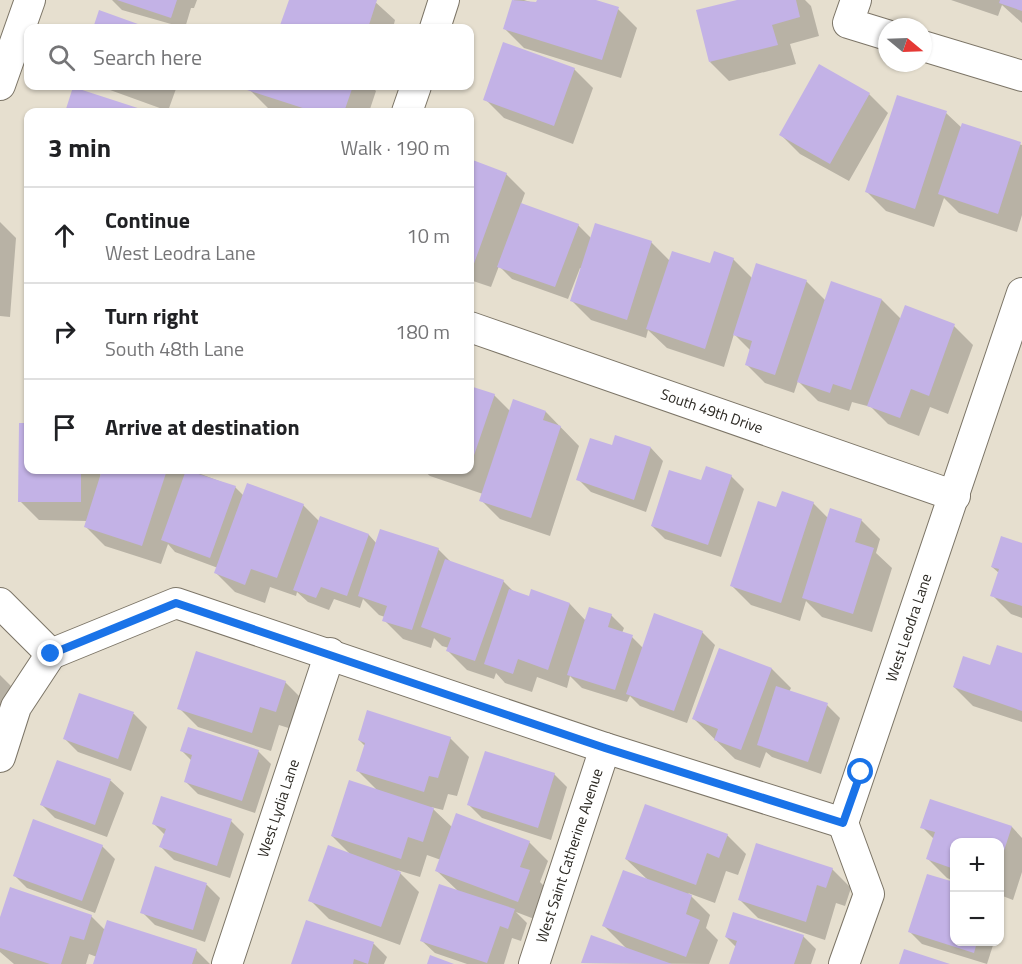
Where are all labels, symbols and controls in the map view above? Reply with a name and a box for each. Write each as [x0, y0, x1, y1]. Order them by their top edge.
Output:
north arrow [878, 18, 932, 72]
search box [24, 24, 474, 90]
text: Search here [93, 40, 202, 74]
icon: search [45, 41, 78, 74]
text: 3 min [48, 128, 111, 167]
text: Walk · 190 m [341, 132, 450, 163]
text: Continue [105, 203, 190, 237]
icon: ahead [48, 219, 81, 252]
text: 10 m [406, 220, 450, 251]
text: West Leodra Lane [105, 237, 256, 268]
text: Turn right [105, 299, 199, 333]
icon: right [48, 315, 81, 348]
text: 180 m [395, 316, 450, 347]
text: South 48th Lane [105, 333, 244, 364]
street label: South 49th Drive [658, 382, 766, 439]
text: Arrive at destination [105, 410, 300, 444]
icon: arrive [48, 411, 81, 444]
street label: West Leodra Lane [879, 570, 937, 685]
route end [37, 640, 63, 666]
street label: West Lydia Lane [251, 756, 305, 860]
route start [847, 758, 873, 784]
street label: West Saint Catherine Avenue [530, 765, 609, 946]
map controls [950, 838, 1004, 946]
button: + [950, 838, 1004, 892]
button: − [950, 892, 1004, 946]

